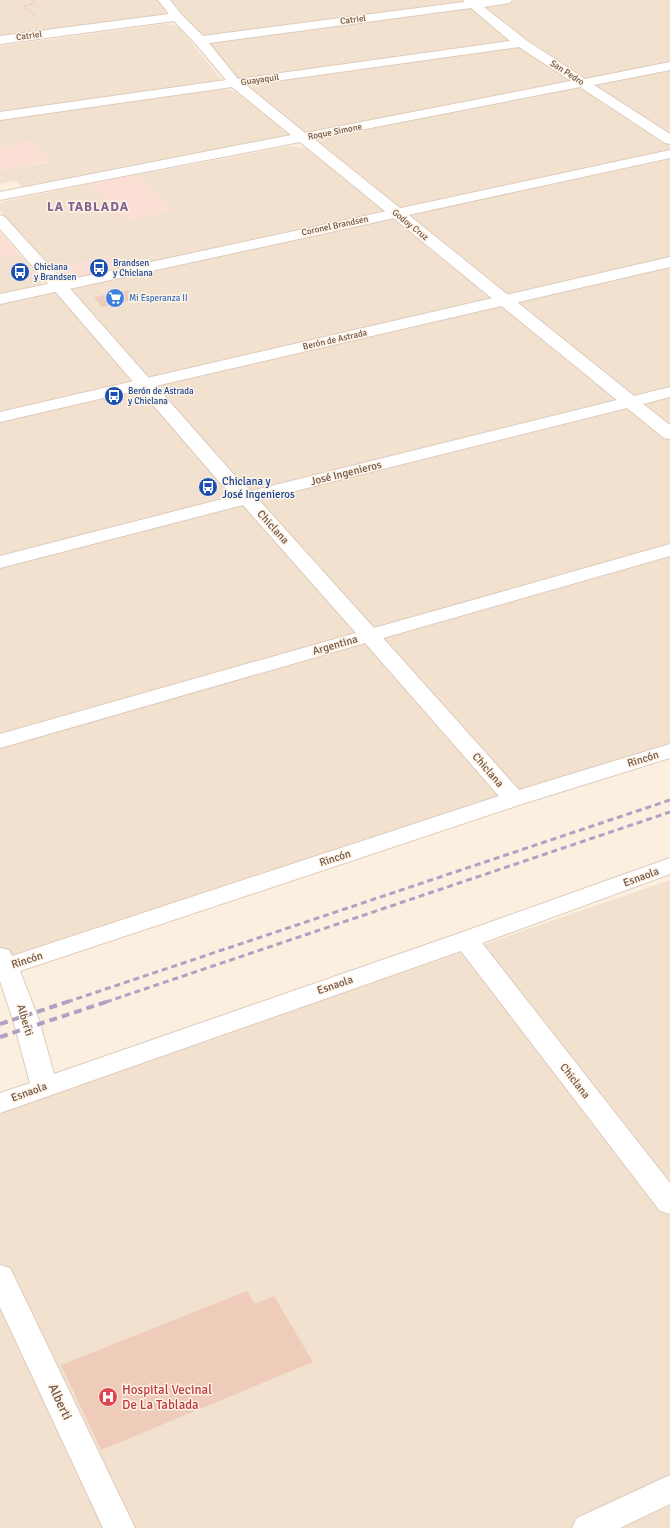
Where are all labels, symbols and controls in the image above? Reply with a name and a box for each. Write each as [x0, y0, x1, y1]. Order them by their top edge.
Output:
street label: Catriel [339, 13, 367, 27]
street label: Catriel [15, 29, 43, 43]
street label: San Pedro [548, 58, 586, 88]
street label: Guayaquil [240, 72, 280, 88]
street label: Roque Simone [307, 121, 363, 143]
district label: LA TABLADA [47, 199, 129, 215]
street label: Godoy Cruz [390, 207, 430, 243]
street label: Coronel Brandsen [301, 214, 370, 238]
bus stop icon: Brandsen y Chiclana [88, 257, 110, 279]
place label: Brandsen y Chiclana [113, 258, 153, 279]
bus stop icon: Chiclana y Brandsen [9, 261, 31, 283]
place label: Chiclana y Brandsen [34, 262, 76, 283]
supermarket icon: Mi Esperanza II [104, 287, 126, 309]
place label: Mi Esperanza II [129, 293, 188, 304]
street label: Berón de Astrada [302, 327, 369, 353]
bus stop icon: Berón de Astrada y Chiclana [103, 385, 125, 407]
place label: Berón de Astrada y Chiclana [128, 386, 194, 407]
street label: José Ingenieros [309, 458, 383, 488]
place label: Chiclana y José Ingenieros [222, 475, 295, 501]
bus stop icon: Chiclana y José Ingenieros [197, 476, 219, 498]
street label: Chiclana [254, 507, 292, 547]
street label: Argentina [311, 632, 360, 658]
street label: Rincón [626, 748, 660, 770]
street label: Chiclana [470, 750, 507, 790]
street label: Rincón [318, 847, 352, 869]
street label: Esnaola [621, 864, 661, 889]
street label: Rincón [10, 949, 44, 971]
street label: Esnaola [315, 973, 355, 997]
street label: Alberti [14, 1003, 36, 1037]
street label: Chiclana [557, 1061, 593, 1102]
street label: Esnaola [9, 1079, 49, 1104]
street label: Alberti [45, 1381, 75, 1423]
place label: Hospital Vecinal De La Tablada [122, 1382, 212, 1413]
hospital icon: Hospital Vecinal De La Tablada [97, 1386, 119, 1408]

